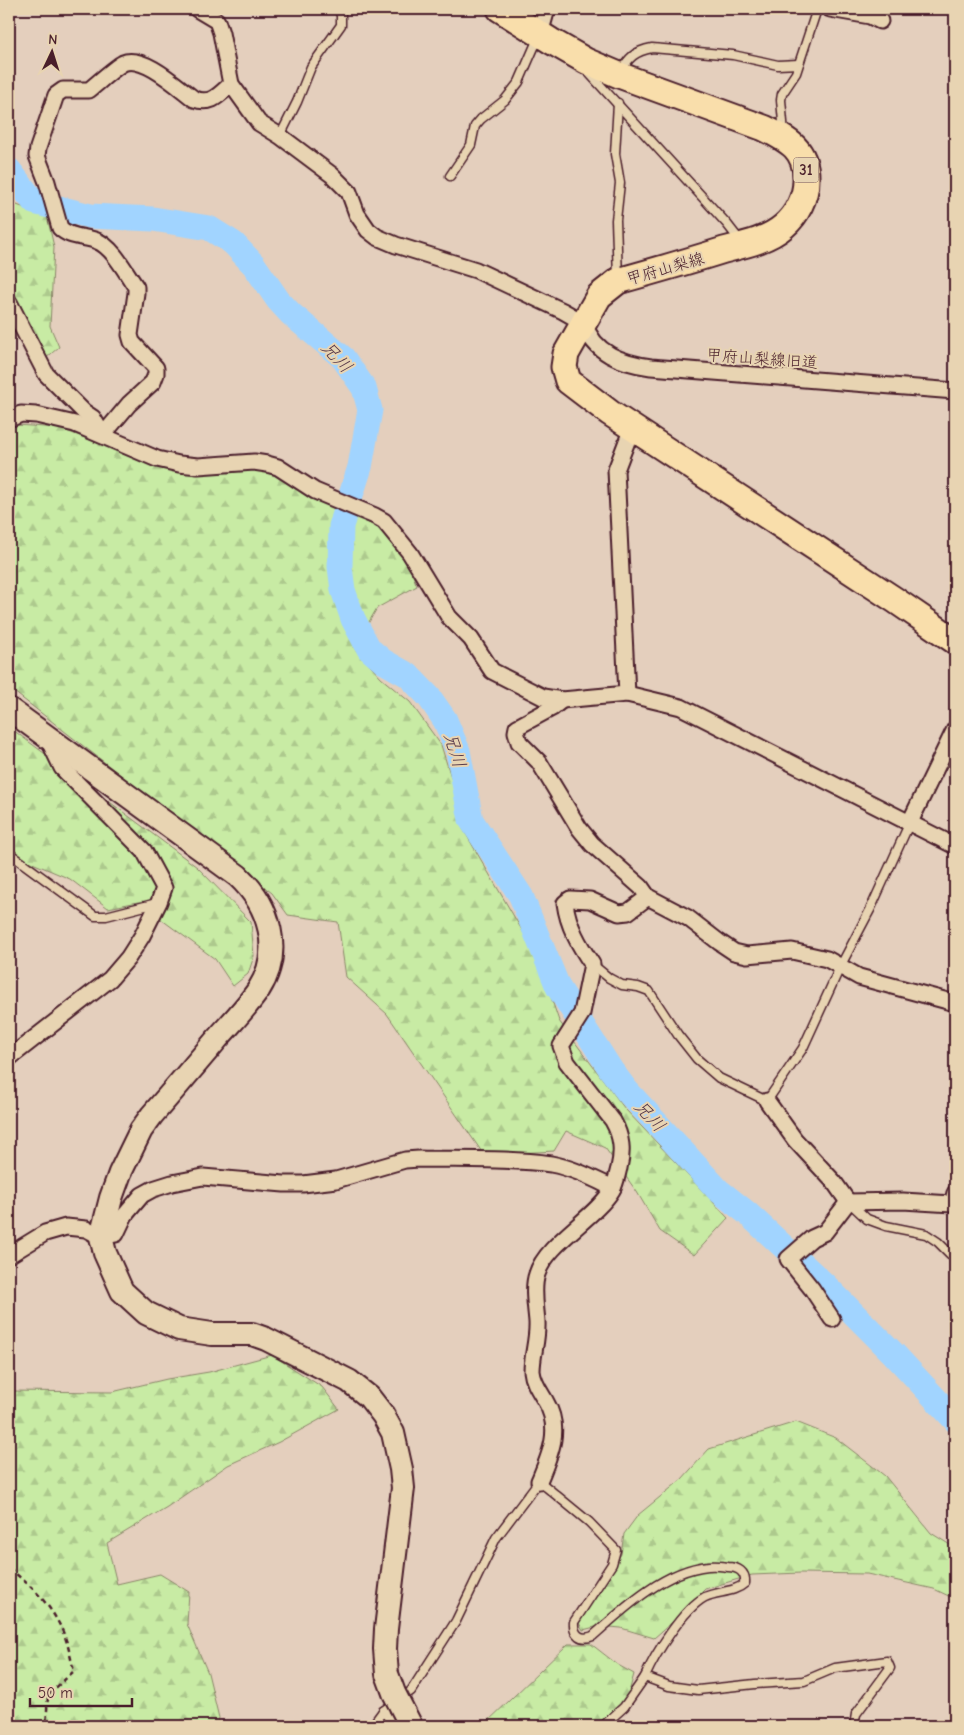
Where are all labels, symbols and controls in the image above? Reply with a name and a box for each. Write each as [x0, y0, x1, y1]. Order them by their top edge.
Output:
north arrow [28, 28, 78, 78]
text: N [48, 31, 58, 48]
road number: 31 [794, 158, 818, 182]
street label: 甲府山梨線 [624, 249, 706, 289]
water label: 兄川 [317, 337, 357, 378]
street label: 甲府山梨線旧道 [705, 346, 818, 372]
water label: 兄川 [439, 730, 470, 770]
water label: 兄川 [630, 1096, 670, 1137]
scale bar [30, 1675, 132, 1707]
text: 50 m [38, 1684, 73, 1702]

